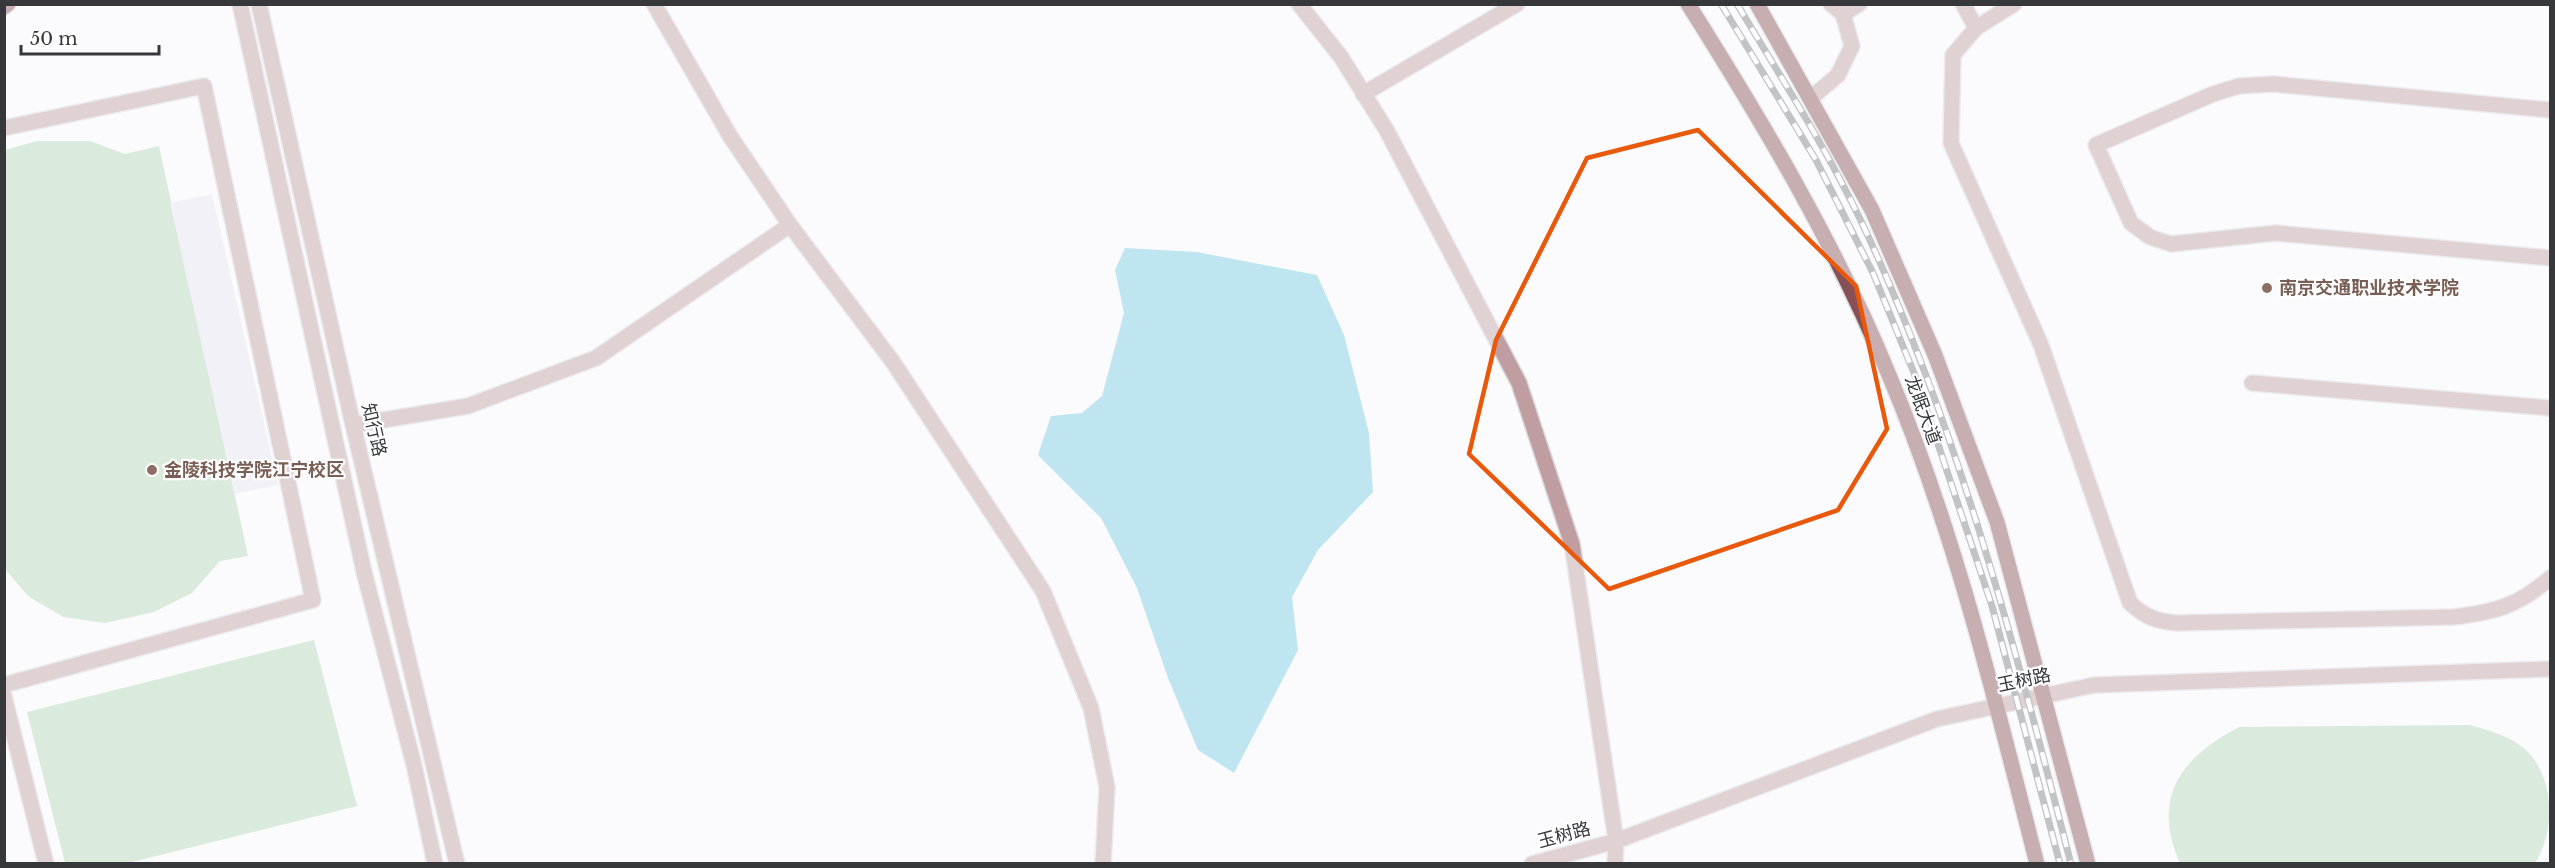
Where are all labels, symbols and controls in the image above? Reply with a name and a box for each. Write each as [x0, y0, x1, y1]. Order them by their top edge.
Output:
scale bar [21, 18, 159, 56]
text: 50 m [30, 28, 78, 50]
place label: 南京交通职业技术学院 [2279, 277, 2459, 299]
marker: 南京交通职业技术学院 [2260, 281, 2274, 295]
street label: 龙眠大道 [1900, 372, 1946, 448]
street label: 知行路 [357, 401, 391, 459]
place label: 金陵科技学院江宁校区 [164, 459, 344, 481]
marker: 金陵科技学院江宁校区 [145, 463, 159, 477]
street label: 玉树路 [1995, 664, 2053, 696]
street label: 玉树路 [1535, 817, 1593, 853]

